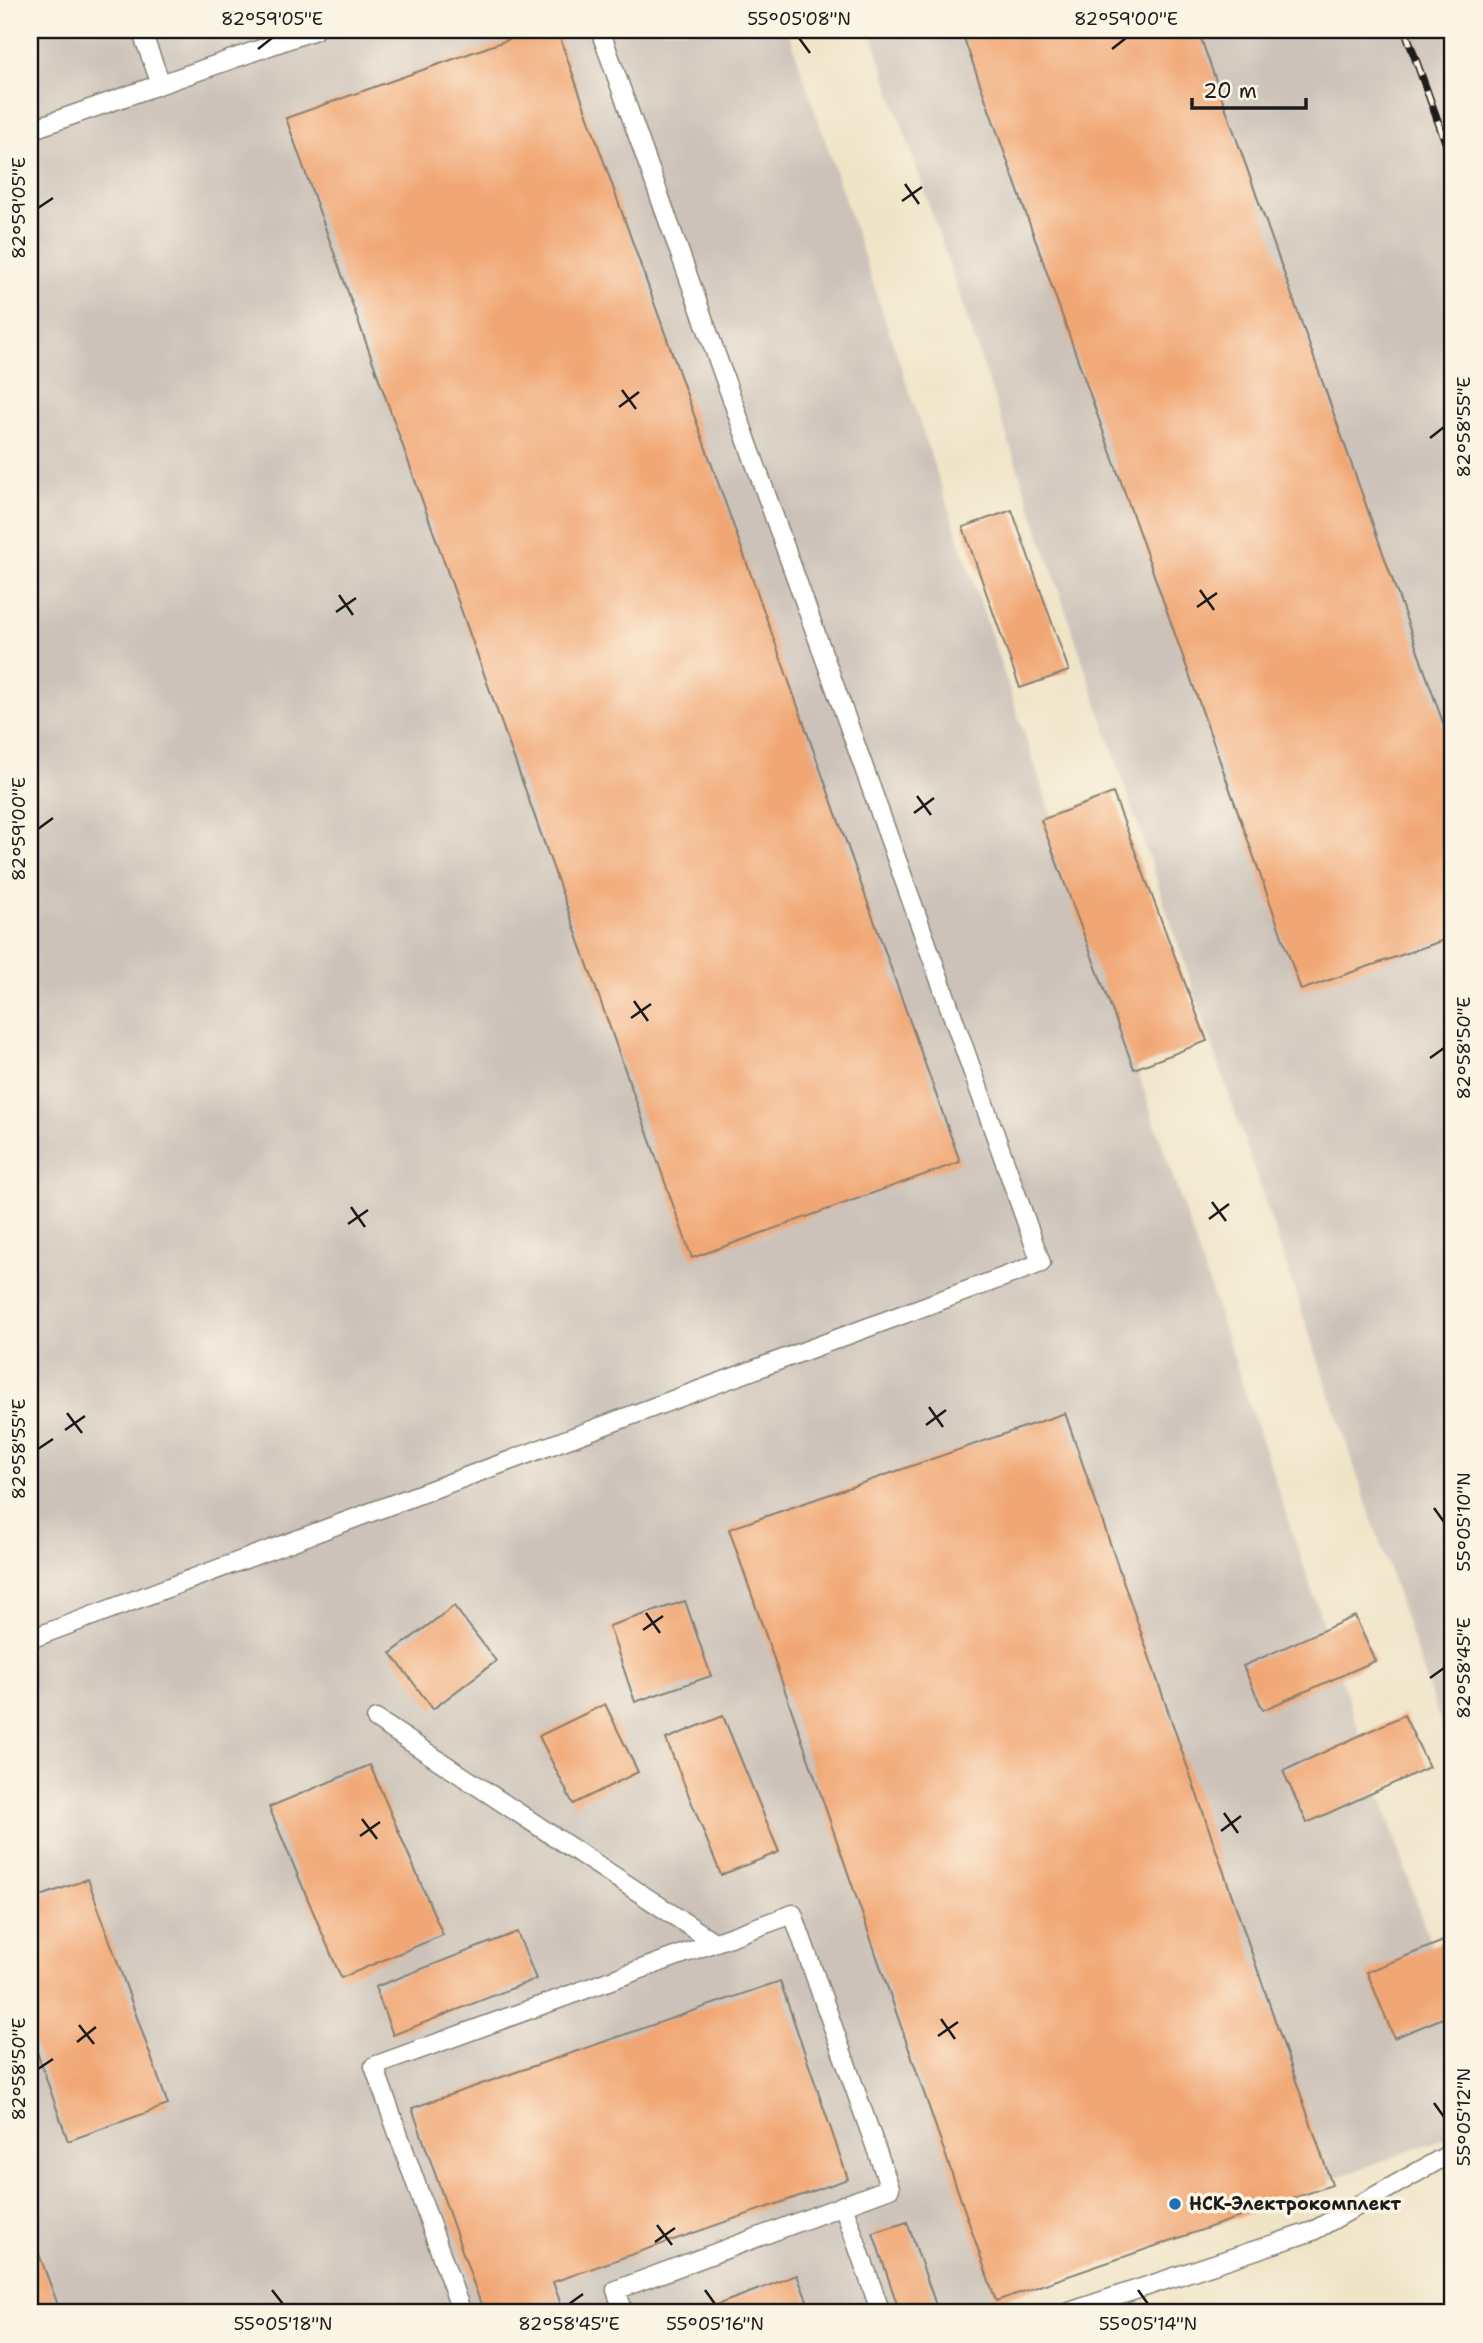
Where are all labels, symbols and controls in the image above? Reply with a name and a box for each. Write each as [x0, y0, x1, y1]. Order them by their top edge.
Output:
text: 82°59'05"E [221, 7, 323, 31]
text: 55°05'08"N [747, 7, 851, 31]
text: 82°59'00"E [1074, 7, 1178, 31]
scale bar [1192, 66, 1306, 110]
text: 20 m [1203, 77, 1257, 105]
text: 82°59'05"E [7, 157, 31, 259]
text: 82°58'55"E [1452, 377, 1476, 477]
text: 82°59'00"E [7, 777, 31, 881]
text: 82°58'50"E [1452, 996, 1476, 1100]
text: 82°58'55"E [7, 1399, 31, 1499]
text: 55°05'10"N [1452, 1472, 1476, 1572]
text: 82°58'45"E [1452, 1617, 1476, 1719]
text: 82°58'50"E [7, 2017, 31, 2121]
text: 55°05'12"N [1452, 2068, 1476, 2166]
place label: НСК-Электрокомплект [1189, 2192, 1401, 2216]
marker: НСК-Электрокомплект [1167, 2196, 1183, 2212]
text: 55°05'18"N [233, 2312, 333, 2336]
text: 82°58'45"E [518, 2312, 620, 2336]
text: 55°05'16"N [666, 2312, 764, 2336]
text: 55°05'14"N [1099, 2312, 1197, 2336]

